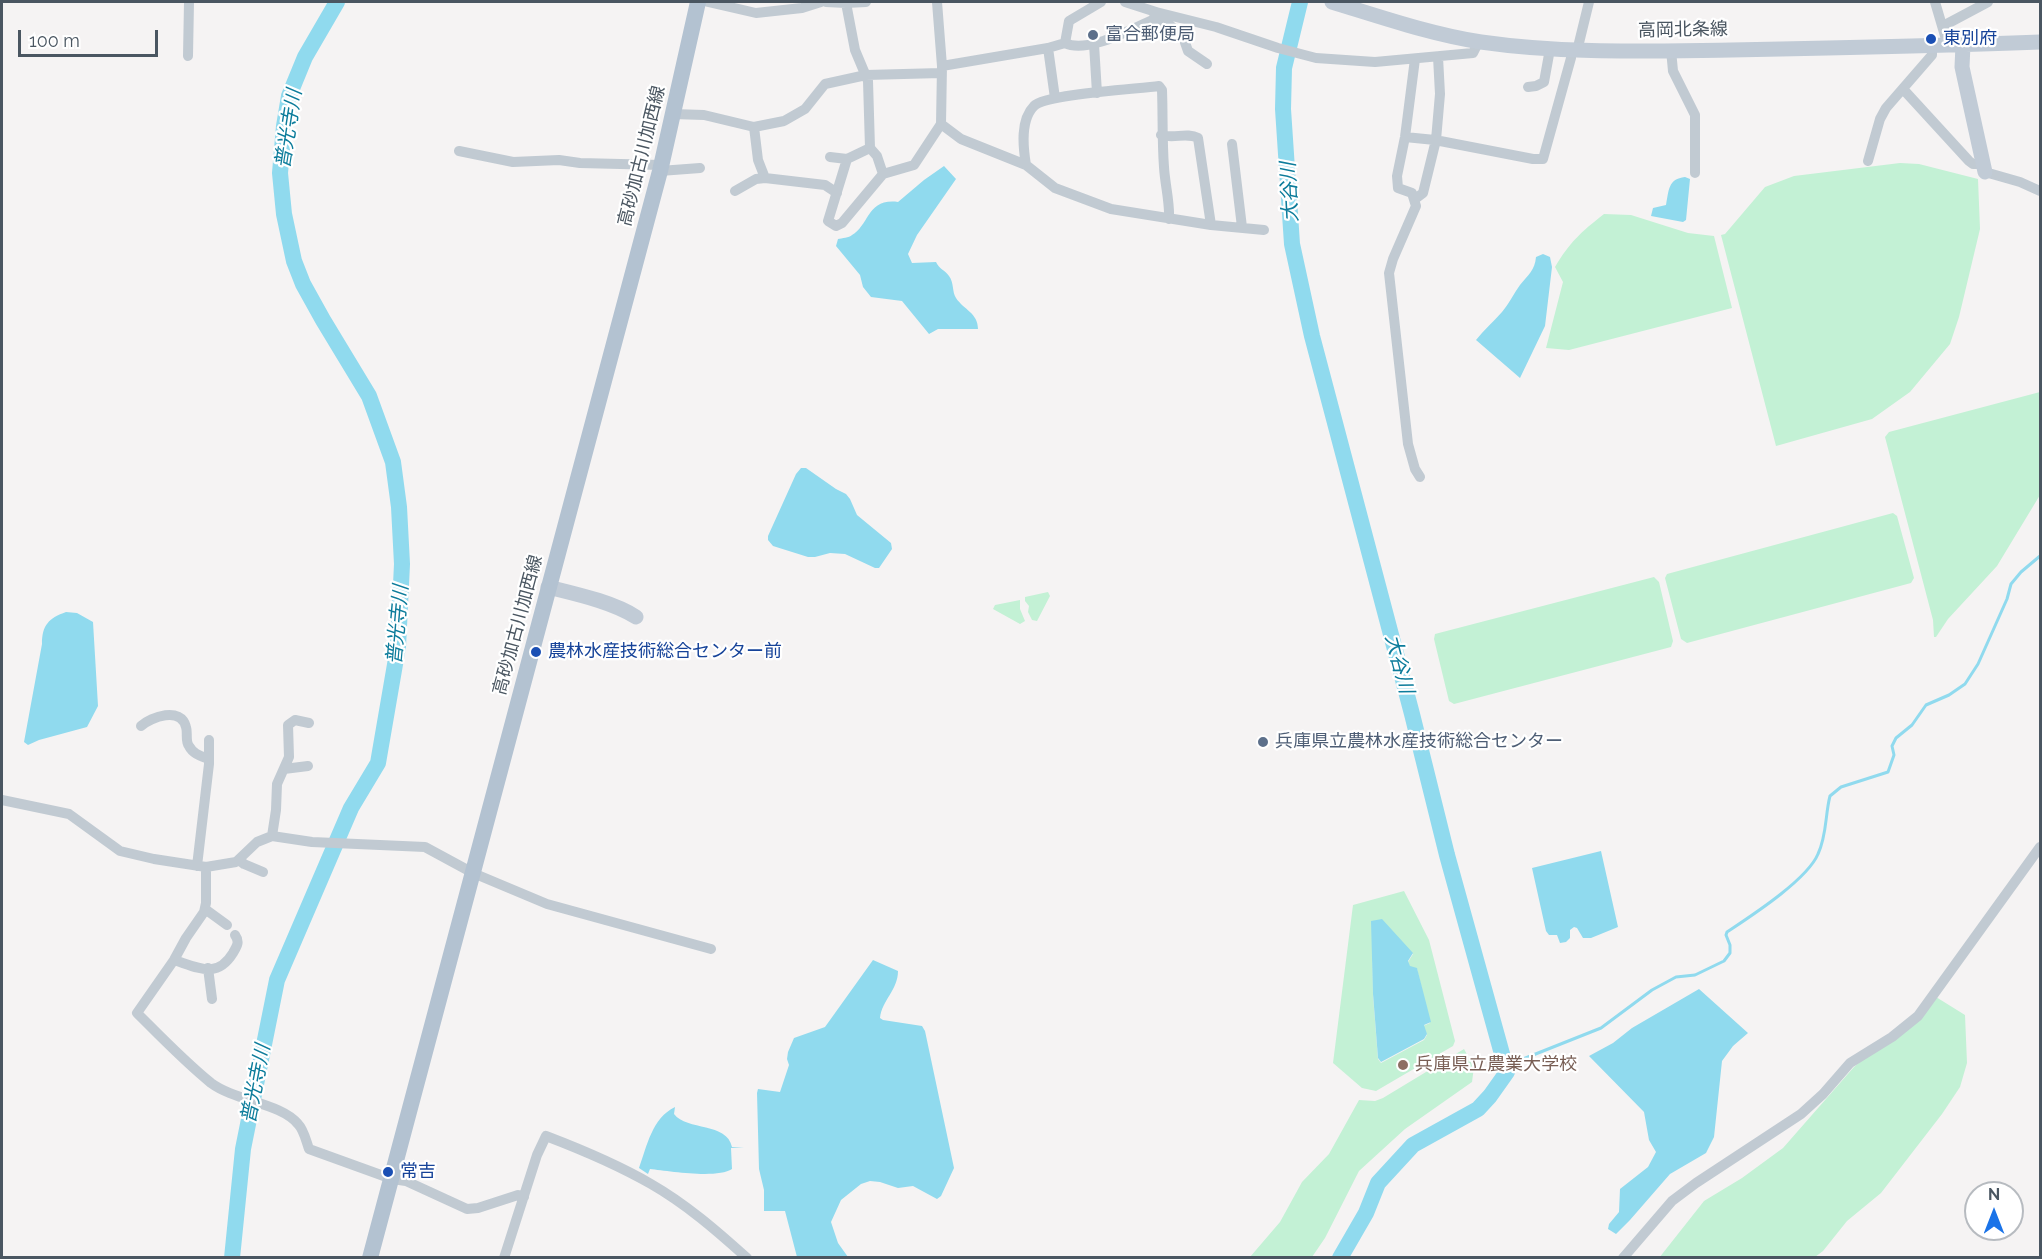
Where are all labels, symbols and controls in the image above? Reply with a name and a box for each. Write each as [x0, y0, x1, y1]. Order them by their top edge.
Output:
scale bar [21, 18, 160, 56]
street label: 高岡北条線 [1638, 18, 1728, 42]
place label: 富合郵便局 [1105, 24, 1195, 46]
marker: 富合郵便局 [1086, 28, 1100, 42]
place label: 東別府 [1943, 28, 1997, 50]
text: 100 m [29, 30, 80, 51]
marker: 東別府 [1924, 32, 1938, 46]
street label: 高砂加古川加西線 [614, 84, 670, 228]
water label: 普光寺川 [271, 88, 307, 170]
water label: 大谷川 [1276, 161, 1304, 223]
street label: 高砂加古川加西線 [489, 553, 547, 697]
water label: 普光寺川 [383, 584, 413, 666]
water label: 大谷川 [1380, 632, 1418, 696]
place label: 農林水産技術総合センター前 [548, 641, 782, 663]
marker: 農林水産技術総合センター前 [529, 645, 543, 659]
place label: 兵庫県立農林水産技術総合センター [1275, 731, 1563, 753]
marker: 兵庫県立農林水産技術総合センター [1256, 735, 1270, 749]
water label: 普光寺川 [237, 1042, 275, 1126]
place label: 兵庫県立農業大学校 [1415, 1054, 1577, 1076]
marker: 兵庫県立農業大学校 [1396, 1058, 1410, 1072]
place label: 常吉 [400, 1161, 436, 1183]
marker: 常吉 [381, 1165, 395, 1179]
north arrow [1964, 1181, 2024, 1241]
text: N [1988, 1185, 2000, 1204]

